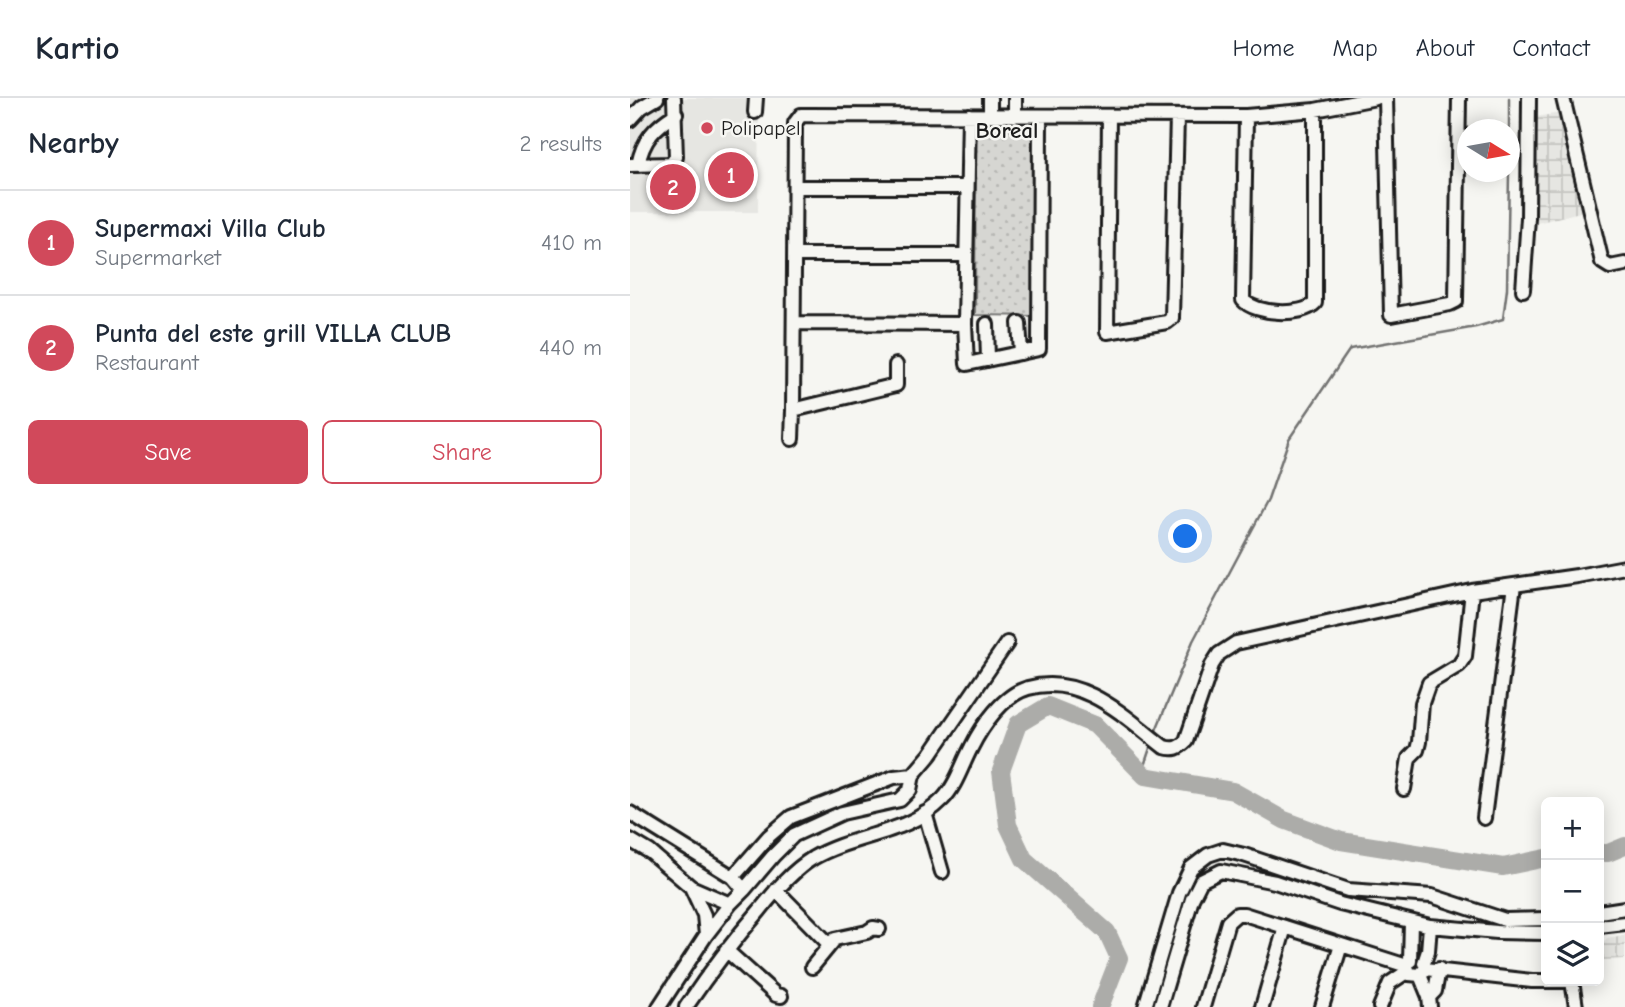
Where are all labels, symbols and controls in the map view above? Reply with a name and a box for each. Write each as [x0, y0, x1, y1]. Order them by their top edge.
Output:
text: Kartio [35, 29, 120, 67]
text: Home [1233, 34, 1294, 62]
text: Map [1332, 34, 1378, 62]
text: About [1416, 34, 1474, 62]
text: Contact [1512, 34, 1590, 62]
place label: Polipapel [721, 116, 801, 140]
district label: Boreal [976, 117, 1038, 144]
north arrow [1457, 119, 1520, 182]
marker: Polipapel [699, 120, 715, 136]
text: Nearby [28, 126, 119, 161]
text: 2 results [520, 130, 602, 157]
pin: 1 [708, 149, 754, 201]
pin: 2 [650, 161, 696, 213]
text: Supermaxi Villa Club [95, 214, 326, 244]
text: 1 [46, 229, 56, 256]
text: 410 m [541, 229, 602, 256]
text: Supermarket [95, 244, 221, 271]
text: Punta del este grill VILLA CLUB [95, 319, 451, 349]
text: 2 [45, 334, 57, 361]
text: 440 m [539, 334, 602, 361]
text: Restaurant [95, 349, 199, 376]
button: Save [28, 420, 308, 484]
button: Share [322, 420, 602, 484]
your location [1168, 519, 1202, 553]
map controls [1541, 797, 1604, 986]
button: + [1541, 797, 1604, 860]
button: − [1541, 860, 1604, 923]
button: layers [1541, 923, 1604, 986]

